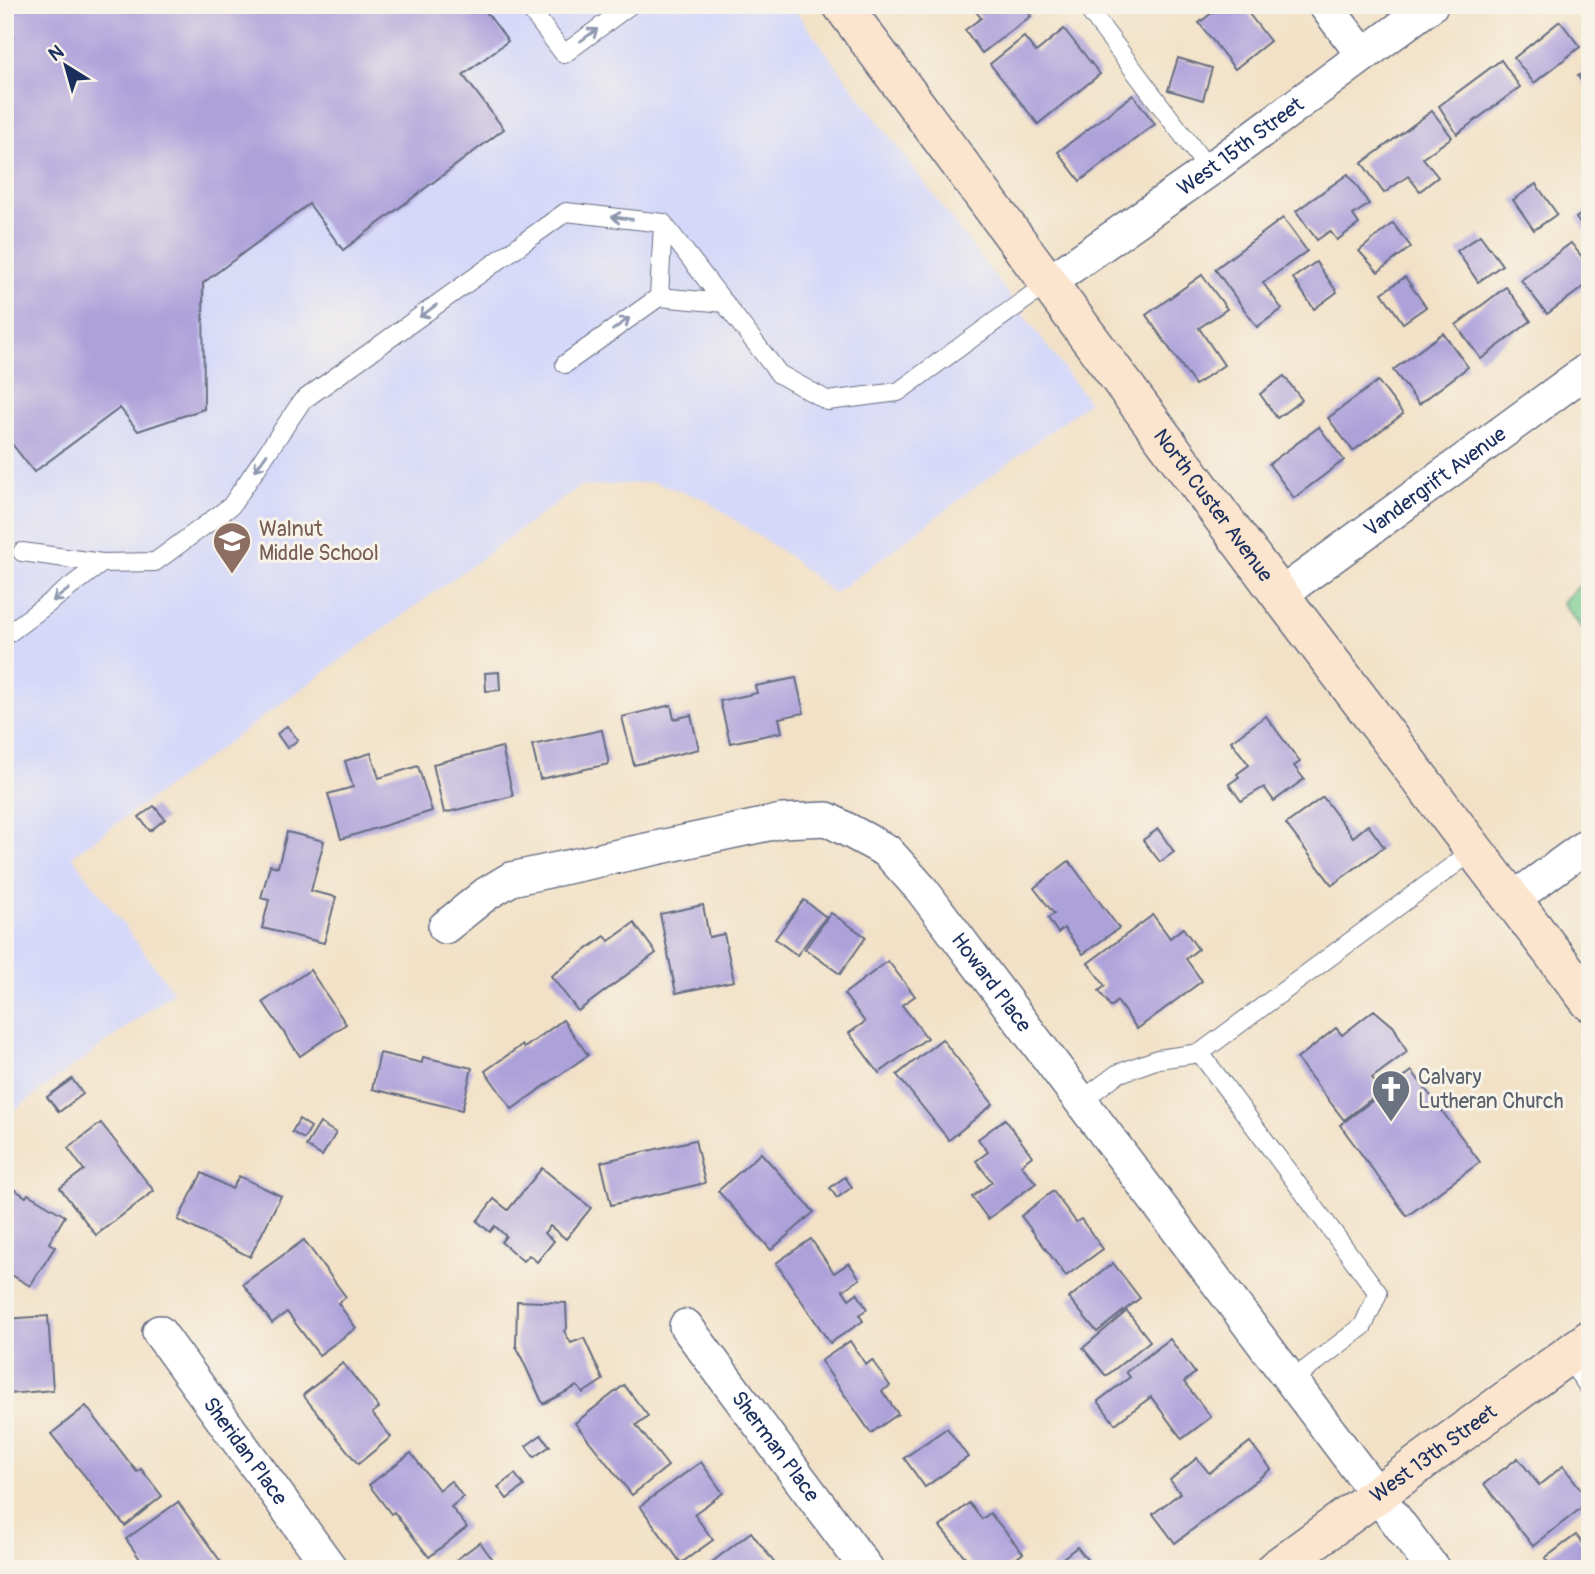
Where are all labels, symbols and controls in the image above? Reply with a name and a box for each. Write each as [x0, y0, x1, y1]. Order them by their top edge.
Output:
one-way arrow [579, 28, 598, 42]
north arrow [32, 32, 102, 102]
text: N [44, 40, 69, 67]
street label: West 15th Street [1172, 91, 1309, 202]
one-way arrow [612, 212, 634, 225]
one-way arrow [419, 304, 438, 319]
one-way arrow [611, 317, 630, 332]
street label: Vandergrift Avenue [1358, 420, 1512, 543]
street label: North Custer Avenue [1148, 423, 1280, 588]
one-way arrow [254, 452, 268, 471]
place label: Walnut Middle School [259, 516, 379, 567]
school or university icon: Walnut Middle School [211, 520, 253, 575]
one-way arrow [52, 587, 71, 602]
street label: Howard Place [945, 927, 1038, 1038]
place label: Calvary Lutheran Church [1418, 1064, 1564, 1115]
church icon: Calvary Lutheran Church [1370, 1068, 1412, 1123]
street label: Sherman Place [725, 1385, 826, 1508]
street label: Sheridan Place [197, 1392, 294, 1511]
street label: West 13th Street [1365, 1398, 1502, 1509]

